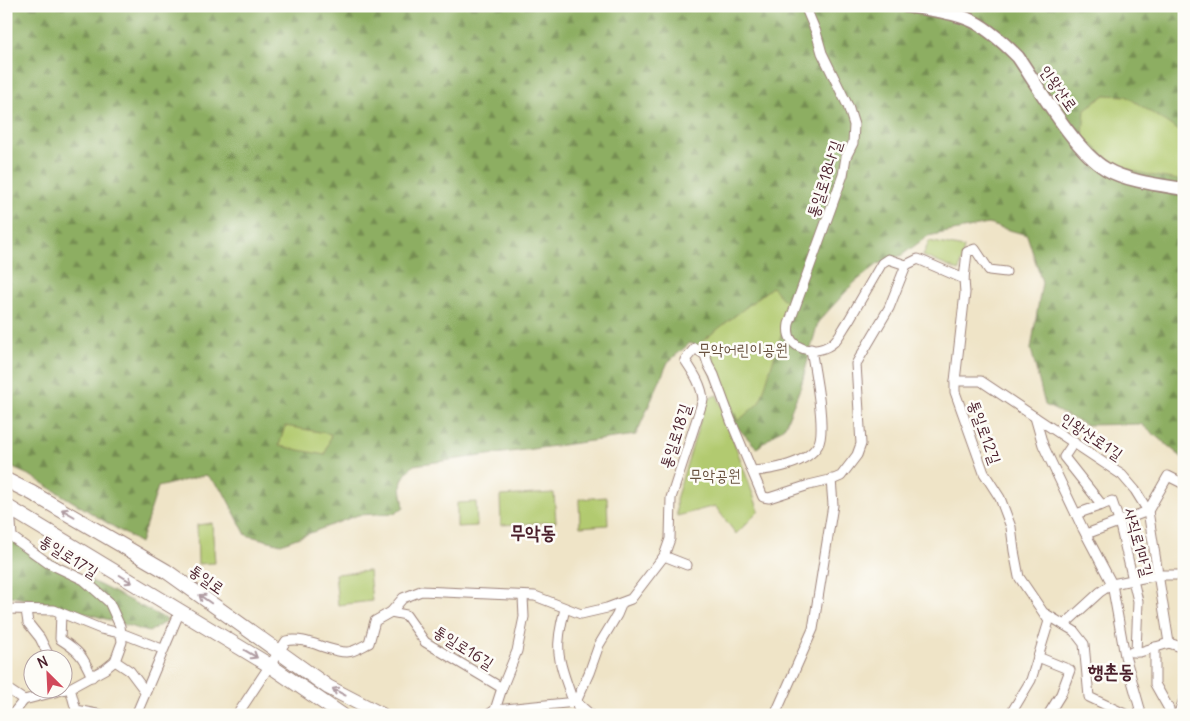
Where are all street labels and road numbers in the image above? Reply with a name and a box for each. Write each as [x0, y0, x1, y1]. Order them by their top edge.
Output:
street label: 인왕산로 [1036, 61, 1082, 115]
street label: 통일로18나길 [802, 138, 846, 220]
street label: 통일로12길 [964, 397, 1006, 467]
street label: 통일로18길 [655, 401, 695, 471]
street label: 인왕산로1길 [1057, 408, 1127, 464]
street label: 사직로1마길 [1120, 505, 1158, 579]
street label: 통일로17길 [36, 530, 102, 582]
street label: 통일로 [185, 560, 229, 598]
street label: 통일로16길 [430, 621, 498, 673]

